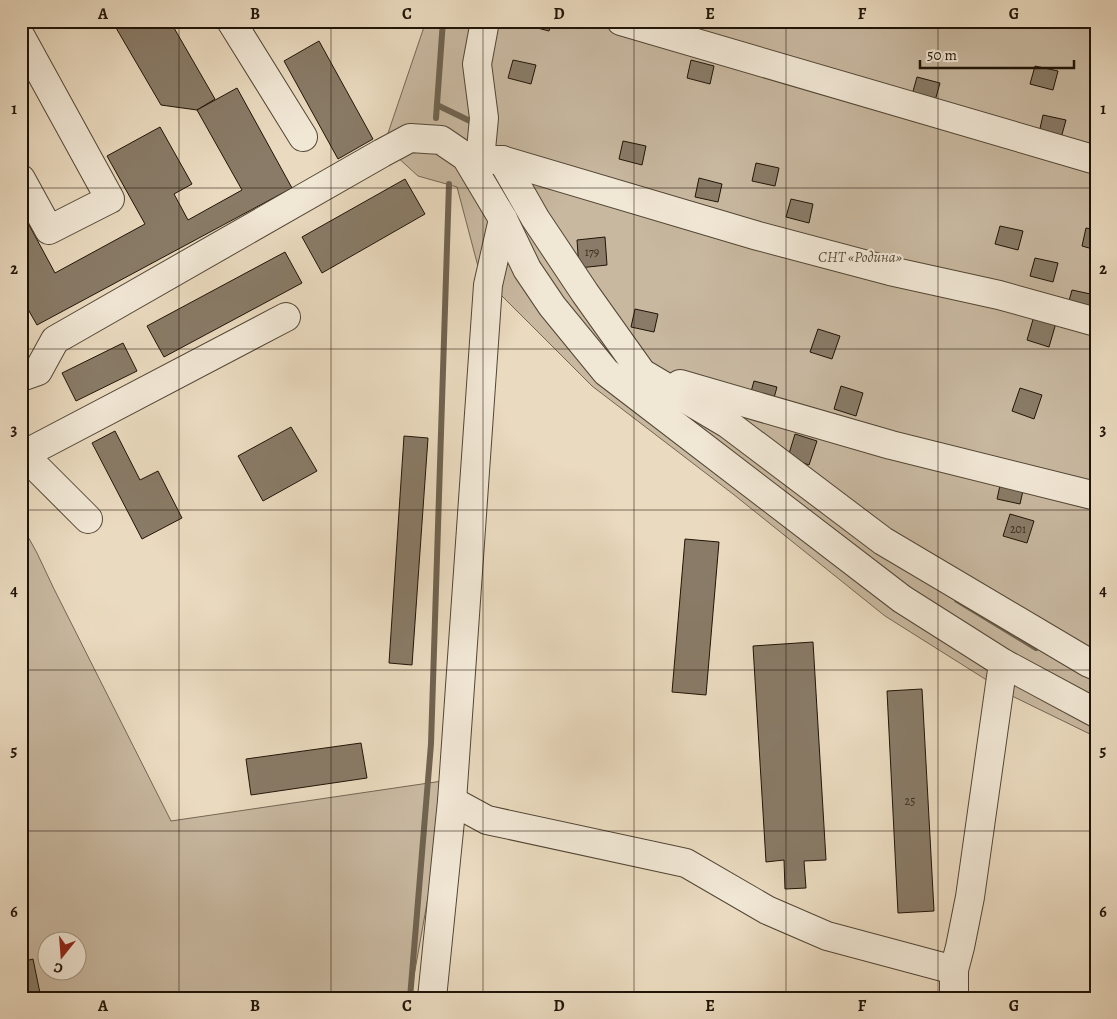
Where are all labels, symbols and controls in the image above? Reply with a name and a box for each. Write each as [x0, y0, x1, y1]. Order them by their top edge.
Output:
text: A [97, 3, 109, 25]
text: B [250, 3, 260, 25]
text: C [402, 3, 412, 25]
text: D [553, 3, 565, 25]
text: E [705, 3, 715, 25]
text: F [858, 3, 867, 25]
text: G [1009, 3, 1019, 25]
scale bar [920, 38, 1073, 70]
text: 50 m [927, 45, 957, 65]
text: 1 [11, 98, 17, 120]
text: 1 [1100, 98, 1106, 120]
house number: 179 [585, 244, 599, 260]
park label: СНТ «Родина» [818, 247, 902, 267]
text: 2 [10, 258, 18, 280]
text: 2 [1099, 258, 1107, 280]
text: 3 [11, 419, 18, 441]
text: 3 [1100, 419, 1107, 441]
house number: 201 [1010, 521, 1026, 537]
text: 4 [10, 580, 18, 602]
text: 4 [1099, 580, 1107, 602]
text: 5 [11, 740, 18, 762]
text: 5 [1100, 740, 1107, 762]
house number: 25 [905, 793, 915, 809]
text: 6 [10, 901, 18, 923]
text: 6 [1099, 901, 1107, 923]
north arrow [38, 932, 88, 982]
text: С [51, 957, 65, 978]
text: A [97, 995, 109, 1017]
text: B [250, 995, 260, 1017]
text: C [402, 995, 412, 1017]
text: D [553, 995, 565, 1017]
text: E [705, 995, 715, 1017]
text: F [858, 995, 867, 1017]
text: G [1009, 995, 1019, 1017]

